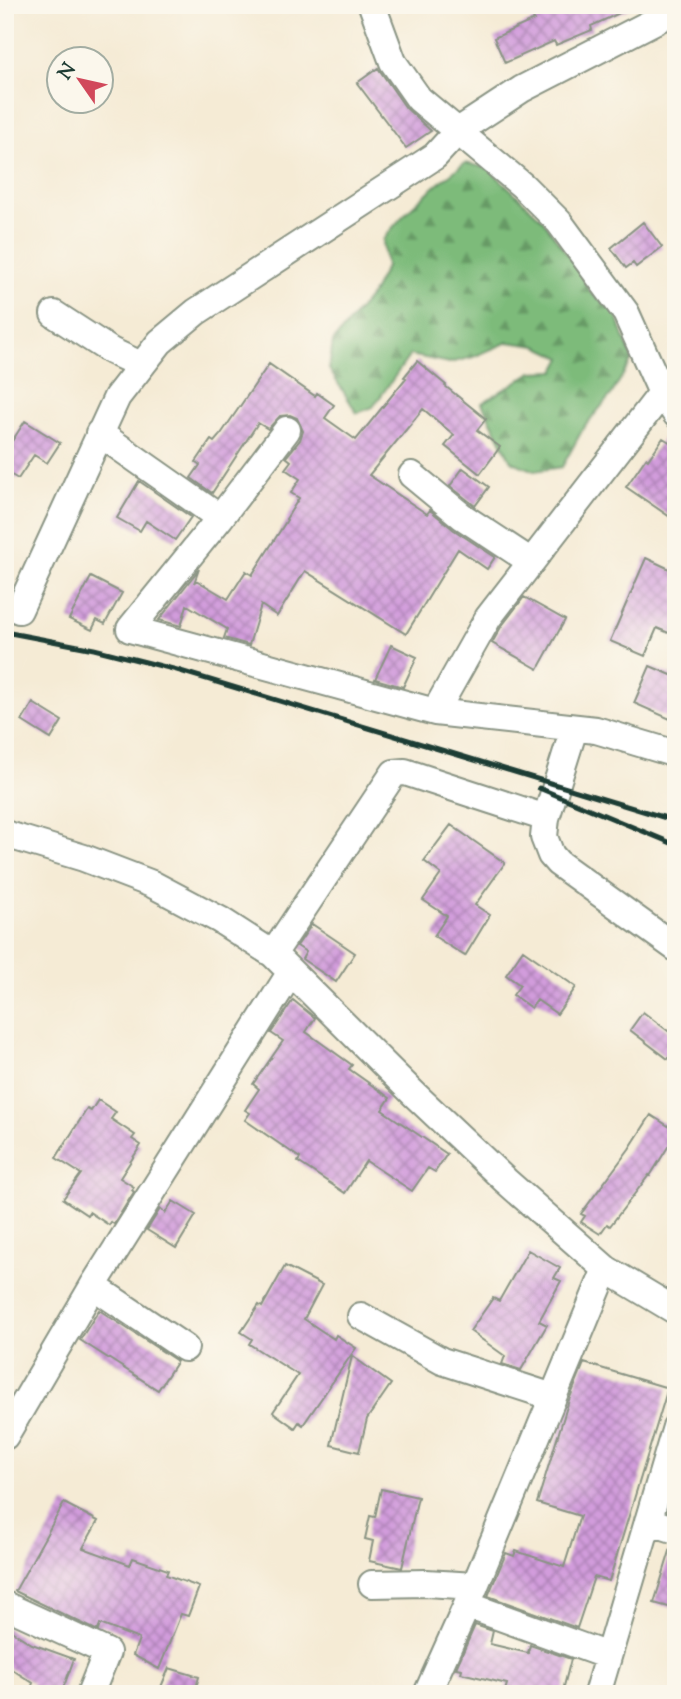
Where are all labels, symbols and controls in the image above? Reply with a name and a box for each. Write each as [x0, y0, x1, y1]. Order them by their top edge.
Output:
north arrow [46, 46, 116, 116]
text: N [53, 58, 83, 86]

